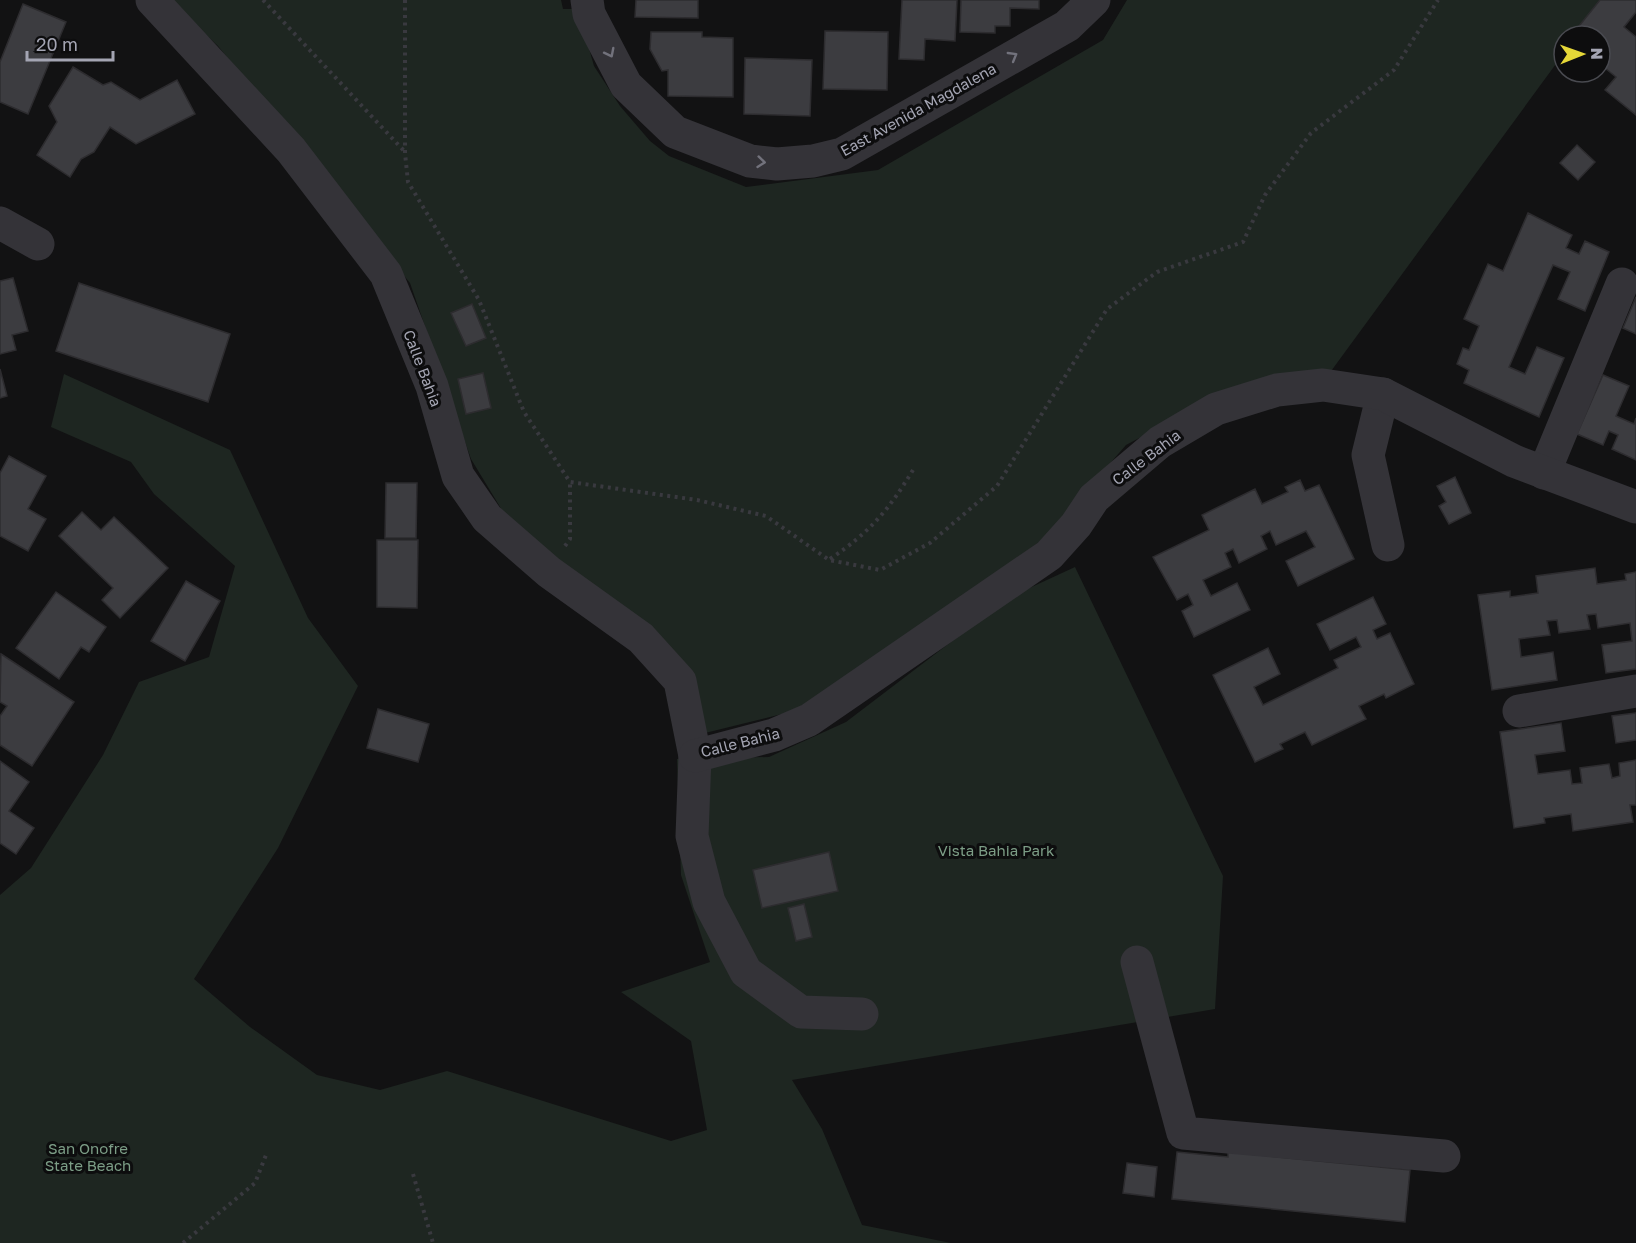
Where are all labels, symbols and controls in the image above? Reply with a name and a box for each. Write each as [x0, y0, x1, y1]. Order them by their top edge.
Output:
scale bar [27, 24, 112, 62]
north arrow [1552, 24, 1612, 84]
text: 20 m [36, 33, 78, 55]
one-way arrow [603, 47, 614, 58]
text: N [1587, 47, 1607, 60]
one-way arrow [1007, 52, 1017, 64]
street label: East Avenida Magdalena [837, 59, 999, 159]
one-way arrow [756, 156, 765, 168]
street label: Calle Bahia [400, 327, 446, 409]
street label: Calle Bahia [1108, 425, 1184, 489]
street label: Calle Bahia [699, 723, 781, 761]
park label: Vista Bahia Park [938, 841, 1055, 859]
park label: San Onofre State Beach [45, 1139, 131, 1174]

